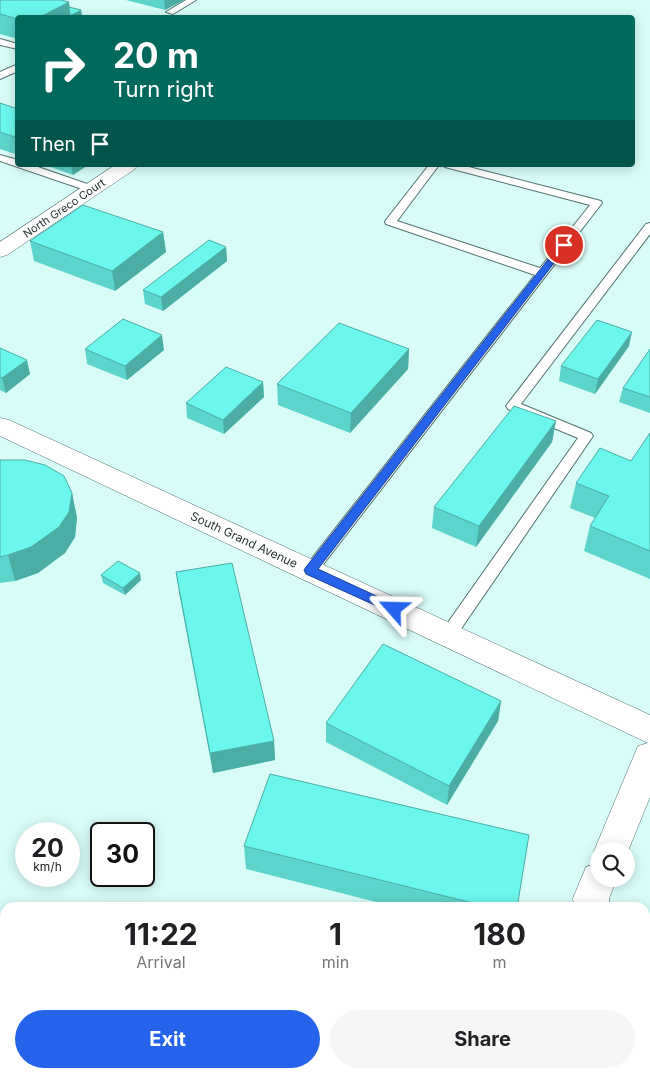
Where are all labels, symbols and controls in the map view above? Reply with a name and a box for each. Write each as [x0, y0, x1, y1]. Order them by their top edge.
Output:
text: 20 m [113, 34, 199, 76]
icon: right [30, 35, 95, 100]
text: Turn right [113, 76, 214, 102]
icon: arrive [86, 130, 114, 158]
text: Then [30, 133, 76, 156]
street label: North Greco Court [20, 175, 108, 241]
pin [543, 224, 585, 266]
icon: arrive [550, 231, 578, 259]
street label: South Grand Avenue [188, 508, 300, 571]
position arrow [367, 582, 419, 634]
speed limit sign: 30 [90, 822, 155, 887]
text: 20 [31, 833, 64, 863]
map controls [590, 842, 635, 887]
button: search [590, 842, 635, 887]
text: km/h [33, 859, 62, 874]
text: 11:22 [124, 916, 198, 952]
text: 1 [329, 916, 342, 952]
text: 180 [473, 916, 526, 952]
text: Arrival [136, 952, 186, 972]
text: min [322, 952, 349, 972]
text: m [493, 952, 507, 972]
button: Exit [15, 1010, 320, 1068]
button: Share [330, 1010, 635, 1068]

